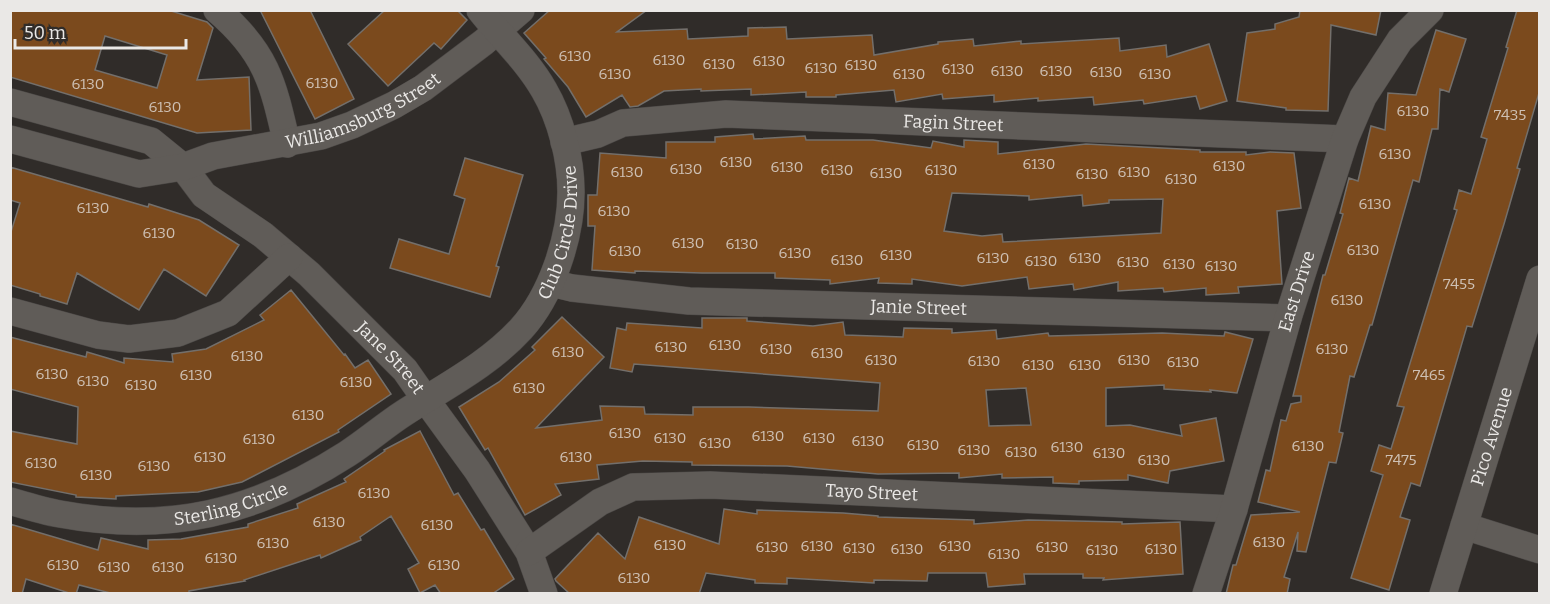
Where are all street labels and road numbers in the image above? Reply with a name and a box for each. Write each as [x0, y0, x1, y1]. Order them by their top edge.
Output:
street label: Williamsburg Street [284, 68, 445, 153]
street label: Fagin Street [902, 110, 1004, 136]
street label: Club Circle Drive [533, 164, 582, 303]
street label: East Drive [1274, 248, 1320, 334]
street label: Janie Street [869, 295, 968, 320]
street label: Jane Street [351, 316, 430, 399]
street label: Pico Avenue [1466, 384, 1517, 488]
street label: Sterling Circle [172, 477, 291, 530]
street label: Tayo Street [825, 479, 919, 506]

